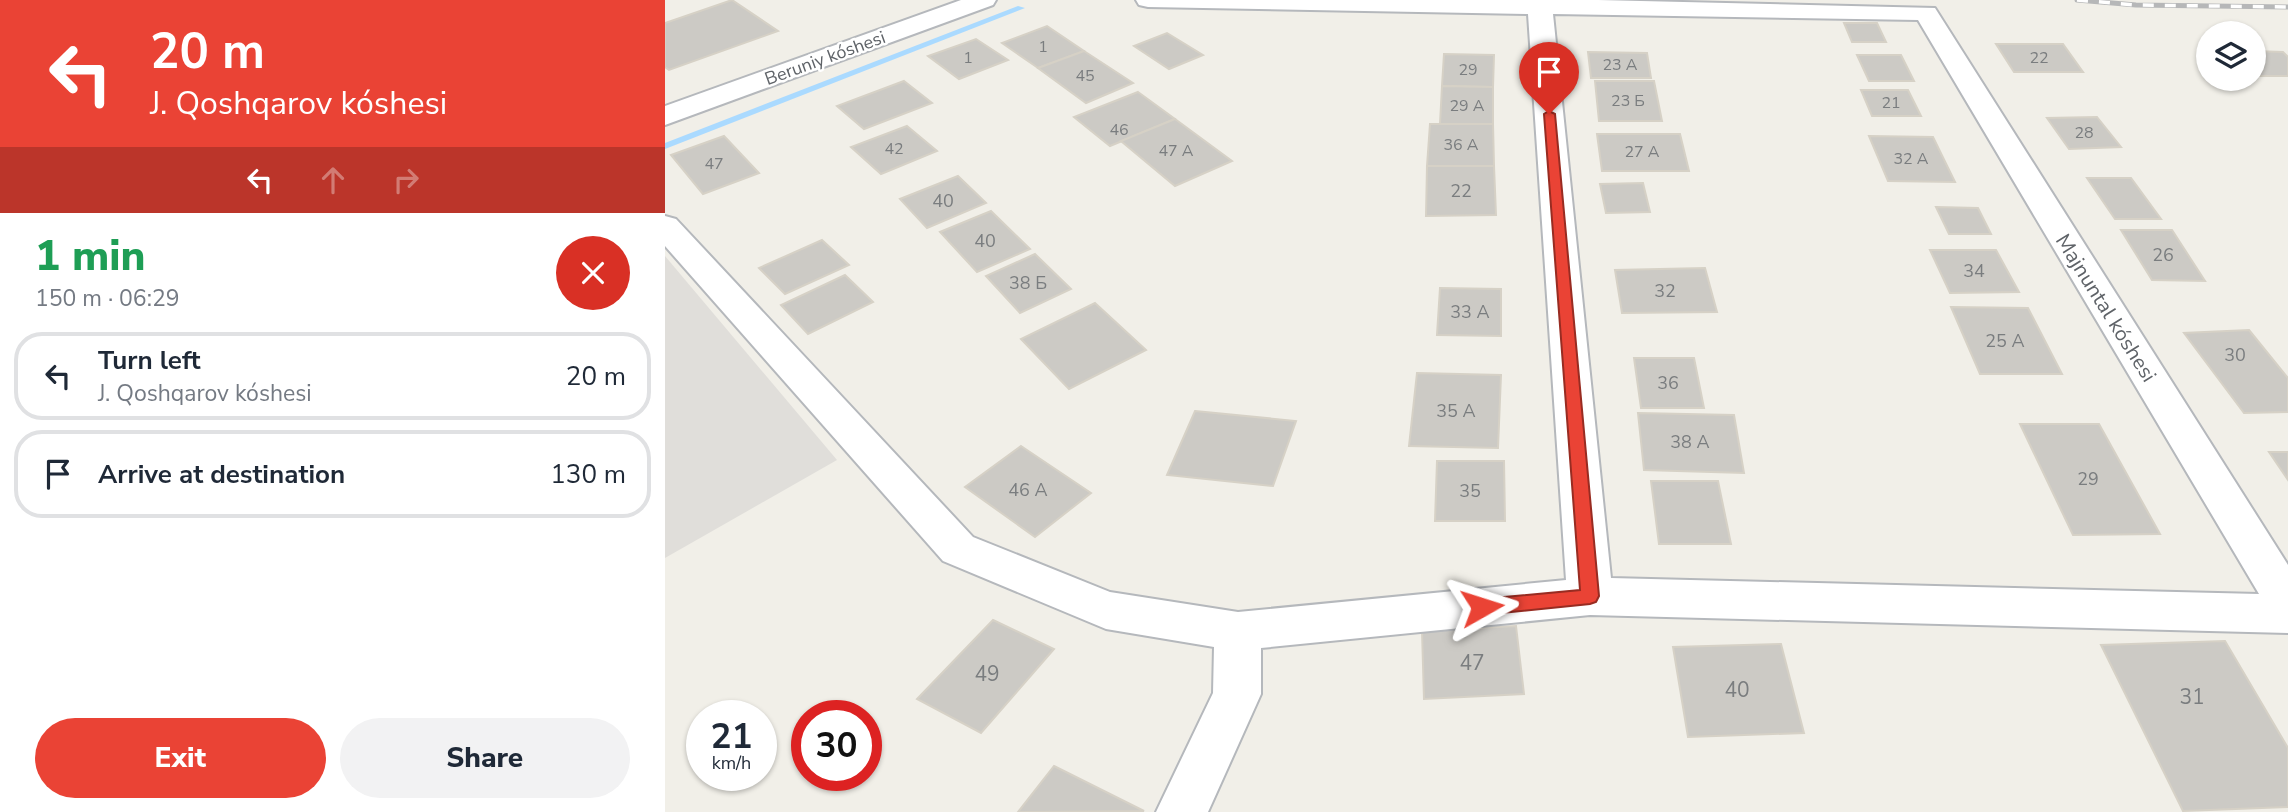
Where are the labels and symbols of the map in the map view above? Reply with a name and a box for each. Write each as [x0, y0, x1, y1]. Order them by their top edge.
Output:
street label: Beruniy kóshesi [761, 25, 889, 91]
house number: 1 [1038, 36, 1048, 58]
pin [1519, 42, 1579, 114]
house number: 1 [963, 47, 973, 69]
house number: 22 [2029, 47, 2049, 69]
house number: 23 А [1603, 54, 1638, 76]
house number: 29 [1458, 59, 1478, 81]
house number: 45 [1075, 65, 1095, 87]
house number: 23 Б [1611, 90, 1645, 112]
house number: 21 [1881, 92, 1901, 114]
house number: 29 А [1450, 95, 1485, 117]
house number: 46 [1109, 119, 1129, 141]
house number: 28 [2074, 122, 2094, 144]
house number: 36 А [1444, 134, 1479, 156]
house number: 42 [884, 138, 904, 160]
house number: 47 А [1159, 140, 1194, 162]
house number: 27 А [1625, 141, 1660, 163]
house number: 32 А [1894, 148, 1929, 170]
house number: 47 [704, 153, 724, 175]
house number: 22 [1450, 179, 1472, 203]
house number: 40 [932, 189, 954, 213]
house number: 40 [974, 229, 996, 253]
street label: Majnuntal kóshesi [2049, 229, 2163, 387]
house number: 26 [2152, 243, 2174, 267]
house number: 34 [1963, 259, 1985, 283]
house number: 38 Б [1009, 271, 1047, 295]
house number: 32 [1654, 279, 1676, 303]
house number: 33 А [1450, 300, 1490, 324]
house number: 25 А [1985, 329, 2025, 353]
house number: 30 [2224, 343, 2246, 367]
house number: 36 [1657, 371, 1679, 395]
house number: 35 А [1436, 399, 1476, 423]
house number: 38 А [1670, 430, 1710, 454]
house number: 29 [2077, 467, 2099, 491]
house number: 46 А [1008, 478, 1048, 502]
house number: 35 [1459, 479, 1481, 503]
position arrow [1445, 570, 1519, 644]
house number: 47 [1459, 649, 1485, 677]
house number: 49 [974, 660, 1000, 688]
house number: 40 [1724, 676, 1750, 704]
house number: 31 [2179, 683, 2205, 711]
speed limit sign: 30 [791, 700, 882, 791]

